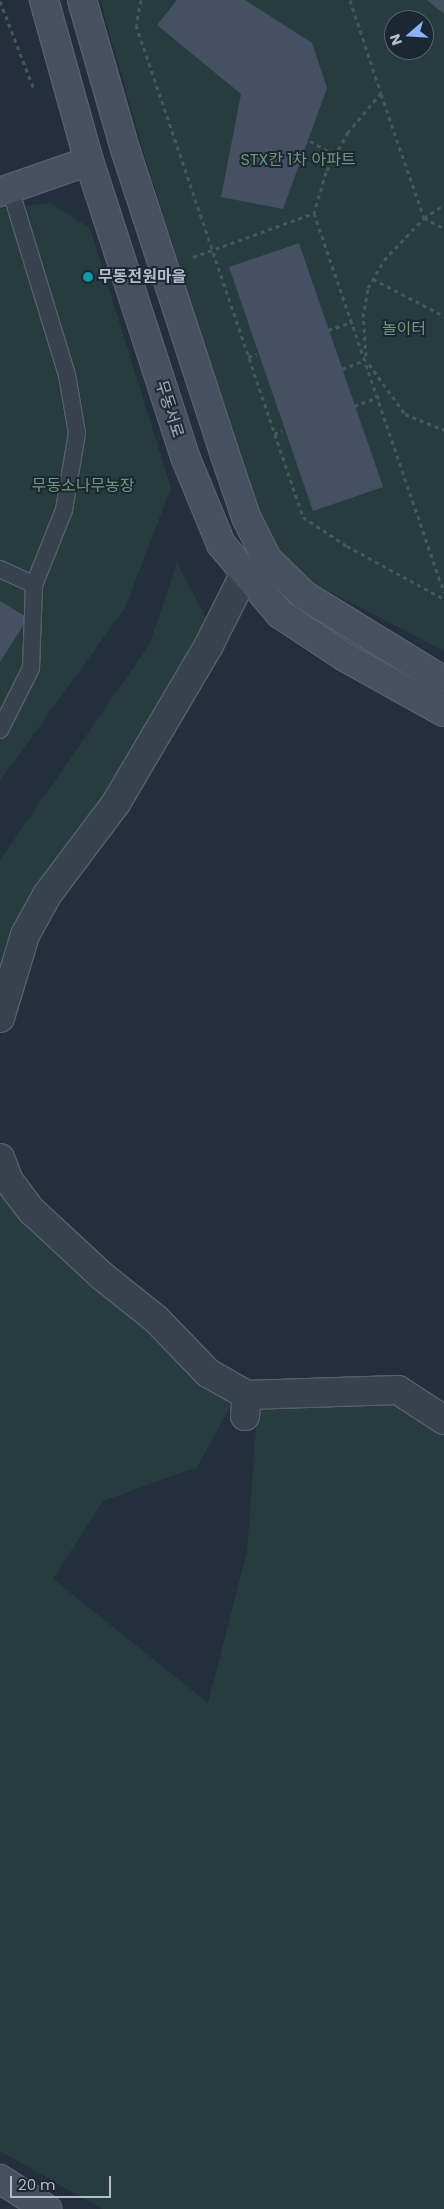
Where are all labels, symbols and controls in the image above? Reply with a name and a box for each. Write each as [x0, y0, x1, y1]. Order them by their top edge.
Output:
north arrow [384, 10, 434, 60]
text: N [385, 31, 407, 48]
park label: STX칸 1차 아파트 [240, 150, 356, 170]
place label: 무동전원마을 [98, 267, 186, 287]
marker: 무동전원마을 [82, 271, 94, 283]
park label: 놀이터 [382, 319, 426, 339]
street label: 무동서로 [151, 378, 187, 440]
park label: 무동소나무농장 [31, 476, 135, 496]
scale bar [12, 2166, 114, 2198]
text: 20 m [18, 2174, 56, 2195]

